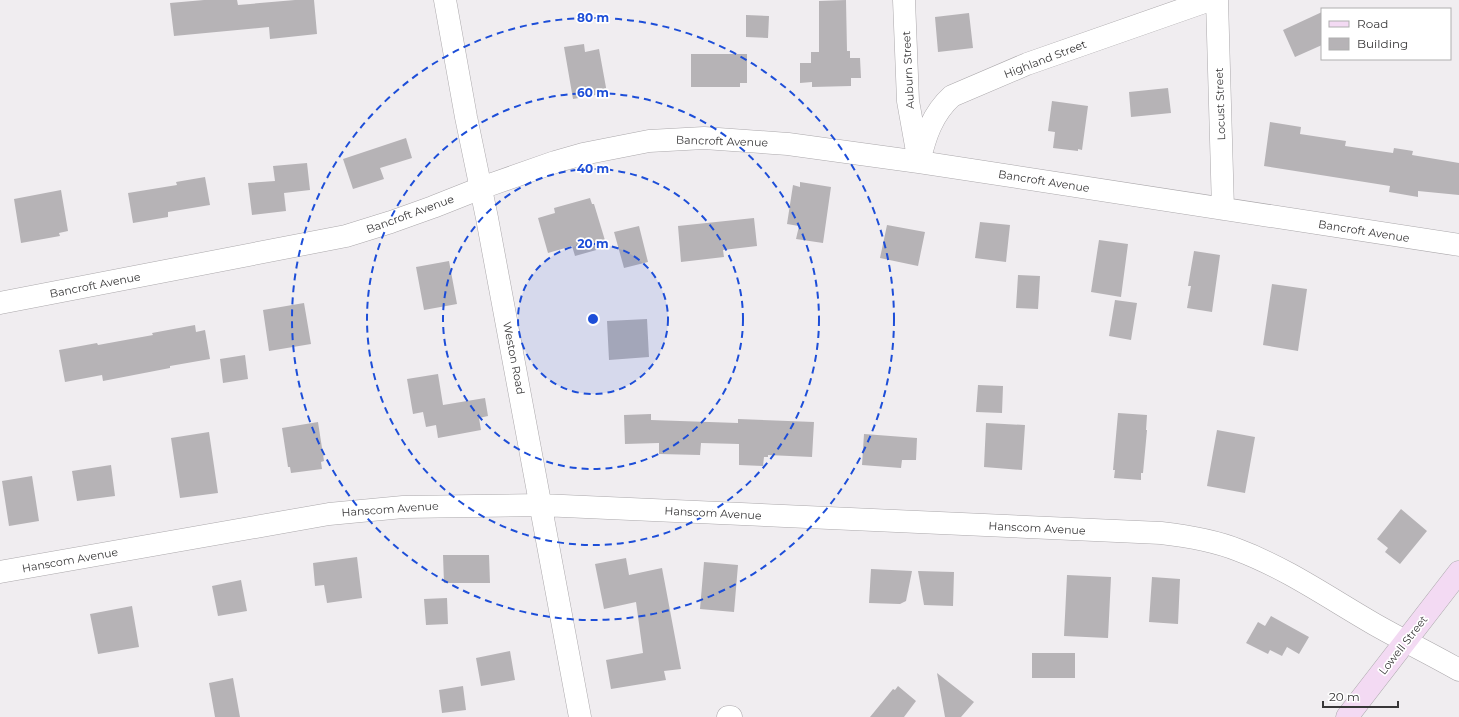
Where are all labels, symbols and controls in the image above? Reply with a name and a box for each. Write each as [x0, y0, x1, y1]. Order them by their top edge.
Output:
legend [1321, 8, 1451, 60]
text: 80 m [577, 10, 609, 25]
text: Road [1357, 16, 1388, 31]
street label: Auburn Street [899, 30, 917, 109]
text: Building [1357, 36, 1408, 51]
street label: Highland Street [1002, 37, 1089, 81]
street label: Locust Street [1212, 67, 1228, 141]
text: 60 m [577, 85, 609, 100]
street label: Bancroft Avenue [676, 132, 769, 150]
text: 40 m [577, 161, 609, 176]
street label: Bancroft Avenue [997, 167, 1091, 195]
street label: Bancroft Avenue [364, 192, 456, 236]
street label: Bancroft Avenue [1317, 217, 1411, 245]
text: 20 m [577, 236, 609, 251]
street label: Bancroft Avenue [48, 269, 142, 301]
centre of rings [586, 312, 600, 326]
street label: Weston Road [500, 320, 528, 396]
street label: Hanscom Avenue [341, 499, 439, 519]
street label: Hanscom Avenue [664, 503, 762, 523]
street label: Hanscom Avenue [988, 518, 1086, 538]
street label: Hanscom Avenue [21, 545, 119, 575]
street label: Lowell Street [1376, 612, 1431, 677]
scale bar [1323, 683, 1398, 709]
text: 20 m [1329, 689, 1360, 704]

